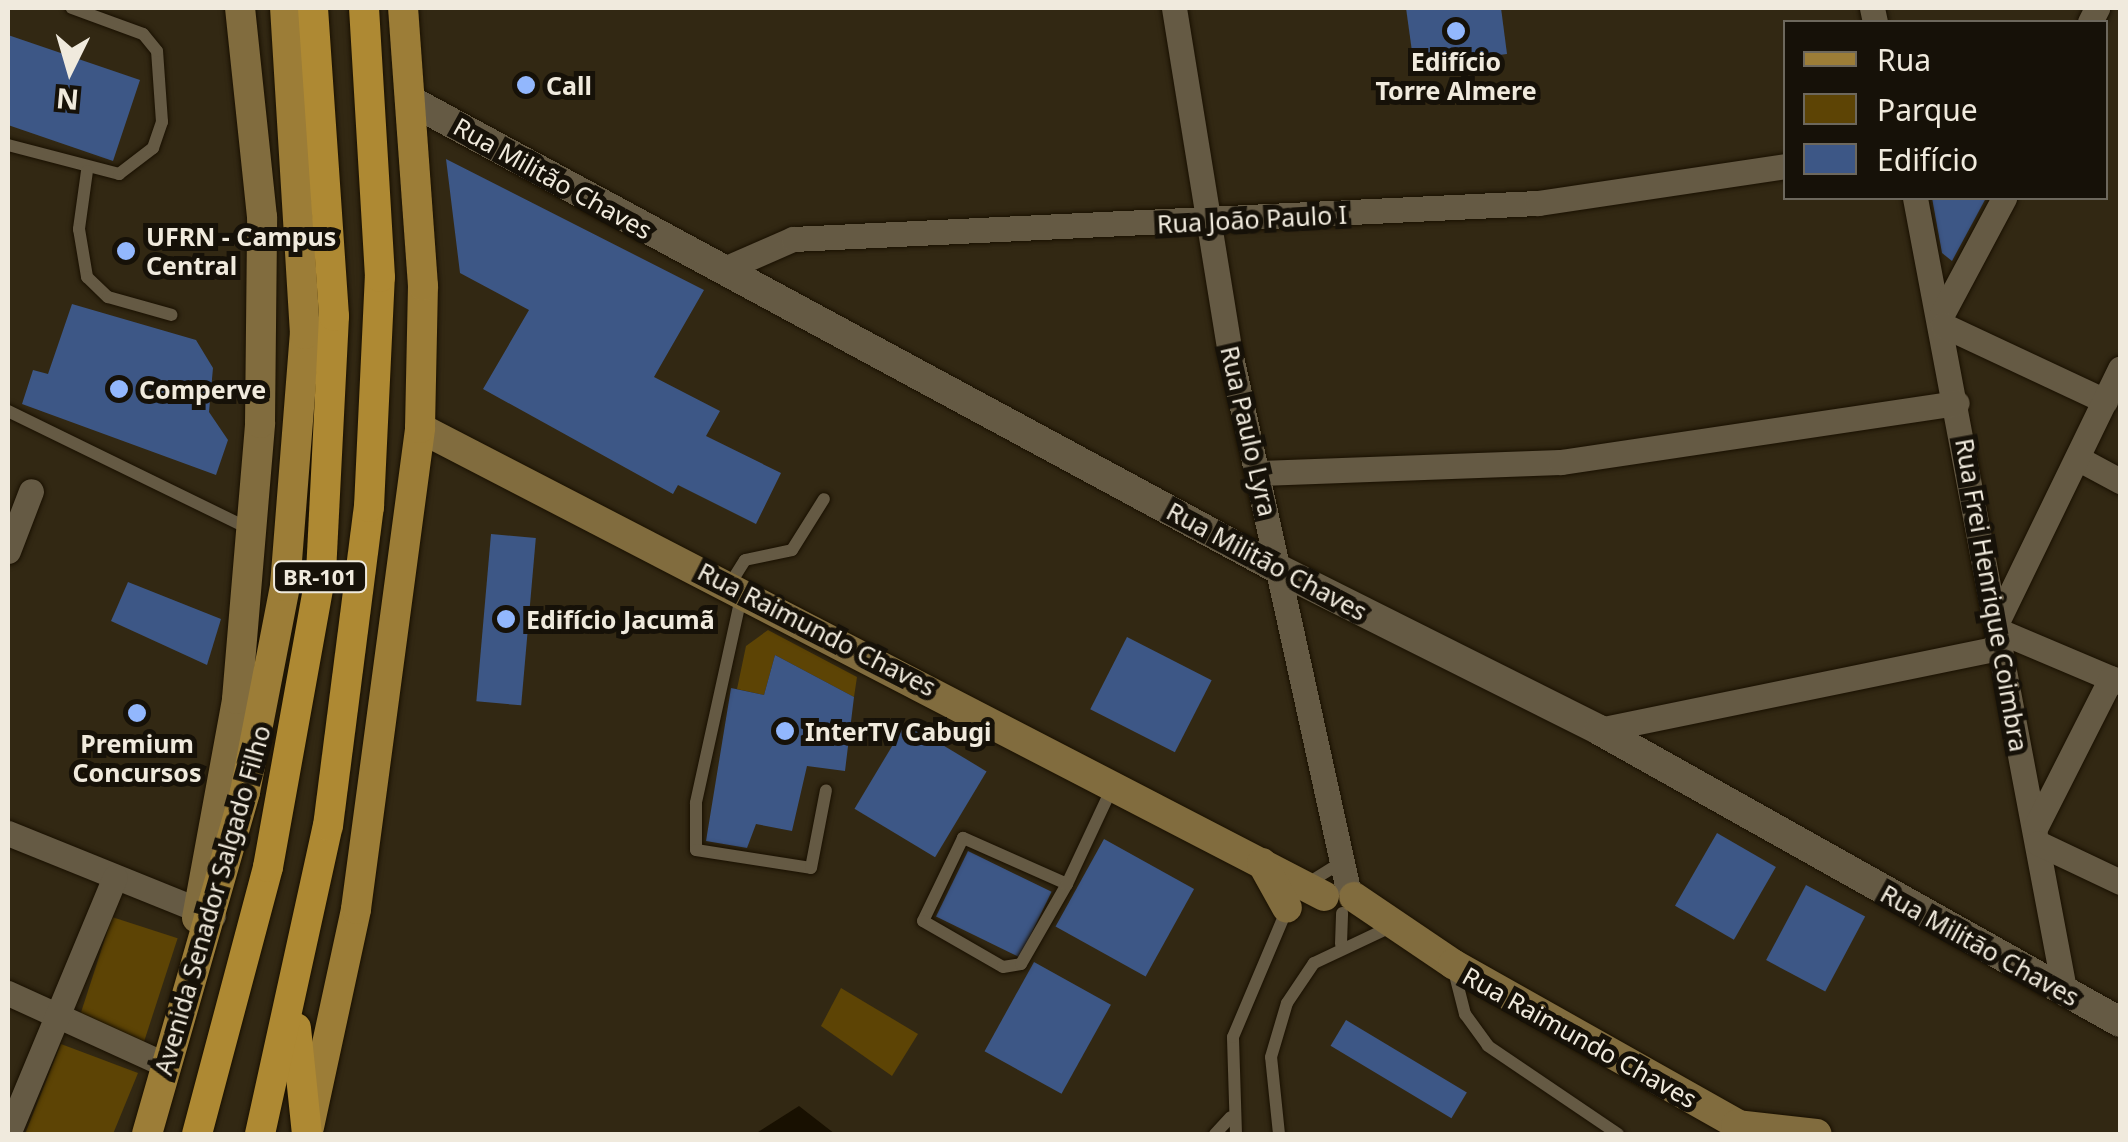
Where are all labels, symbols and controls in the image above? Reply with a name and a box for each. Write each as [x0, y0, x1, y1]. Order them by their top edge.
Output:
north arrow [20, 20, 120, 120]
marker: Edifício Torre Almere [1445, 20, 1467, 42]
legend [1783, 20, 2108, 200]
text: Rua [1877, 39, 1931, 80]
place label: Edifício Torre Almere [1375, 47, 1537, 106]
place label: Call [546, 70, 592, 100]
marker: Call [515, 74, 537, 96]
text: N [54, 80, 80, 120]
text: Parque [1877, 89, 1978, 130]
street label: Rua Militão Chaves [449, 111, 657, 245]
text: Edifício [1877, 139, 1978, 180]
street label: Rua João Paulo I [1156, 199, 1348, 239]
place label: UFRN - Campus Central [146, 222, 336, 281]
marker: UFRN - Campus Central [115, 240, 137, 262]
street label: Rua Paulo Lyra [1215, 343, 1283, 519]
place label: Comperve [139, 374, 266, 404]
marker: Comperve [108, 378, 130, 400]
street label: Rua Frei Henrique Coimbra [1950, 436, 2034, 754]
street label: Rua Militão Chaves [1162, 496, 1372, 626]
street label: Rua Raimundo Chaves [693, 556, 941, 702]
road number: BR-101 [272, 560, 368, 594]
place label: Edifício Jacumã [526, 604, 715, 634]
marker: Edifício Jacumã [495, 608, 517, 630]
marker: Premium Concursos [126, 702, 148, 724]
place label: InterTV Cabugi [805, 716, 991, 746]
marker: InterTV Cabugi [774, 720, 796, 742]
street label: Avenida Senador Salgado Filho [148, 722, 276, 1078]
place label: Premium Concursos [73, 729, 201, 788]
street label: Rua Militão Chaves [1876, 878, 2084, 1012]
street label: Rua Raimundo Chaves [1458, 960, 1702, 1114]

